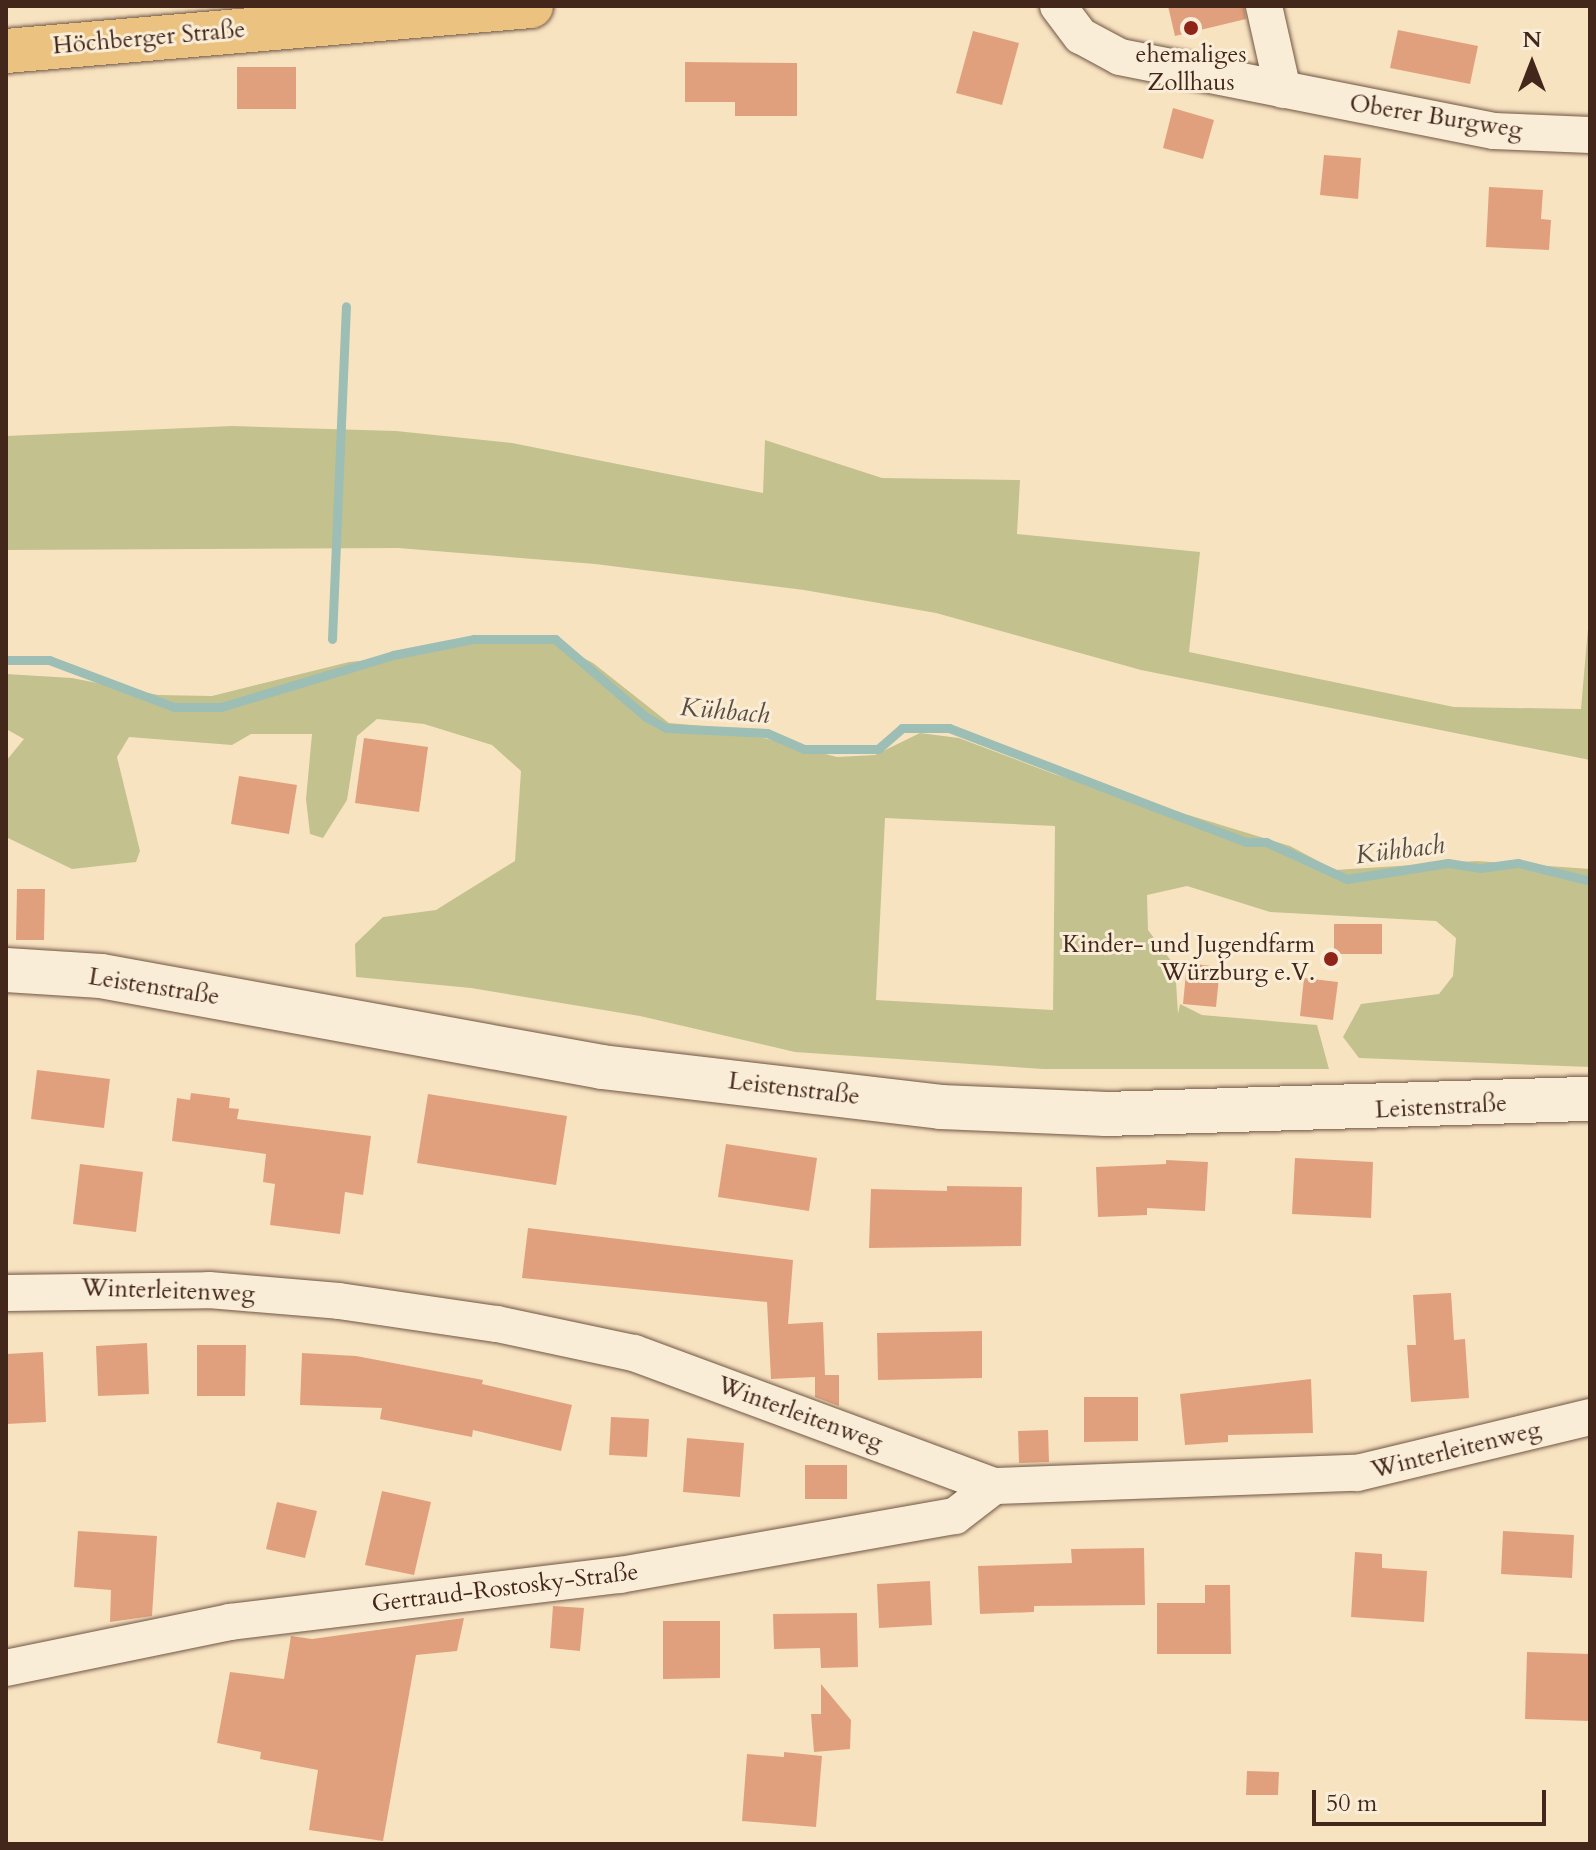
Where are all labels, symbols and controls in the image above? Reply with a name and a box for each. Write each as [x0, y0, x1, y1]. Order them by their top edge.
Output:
street label: Höchberger Straße [52, 15, 246, 61]
marker: ehemaliges Zollhaus [1182, 19, 1200, 37]
north arrow [1492, 24, 1572, 104]
text: N [1522, 25, 1542, 55]
place label: ehemaliges Zollhaus [1136, 41, 1246, 97]
street label: Oberer Burgweg [1347, 89, 1525, 145]
water label: Kühbach [679, 692, 771, 730]
water label: Kühbach [1354, 829, 1446, 871]
place label: Kinder- und Jugendfarm Würzburg e.V. [1062, 931, 1315, 987]
marker: Kinder- und Jugendfarm Würzburg e.V. [1322, 950, 1340, 968]
street label: Leistenstraße [86, 962, 222, 1012]
street label: Leistenstraße [727, 1067, 861, 1111]
street label: Leistenstraße [1374, 1089, 1508, 1125]
street label: Winterleitenweg [81, 1274, 255, 1308]
street label: Winterleitenweg [714, 1371, 886, 1457]
street label: Winterleitenweg [1368, 1415, 1544, 1485]
street label: Gertraud-Rostosky-Straße [370, 1557, 640, 1619]
scale bar [1316, 1774, 1550, 1824]
text: 50 m [1326, 1787, 1377, 1820]

